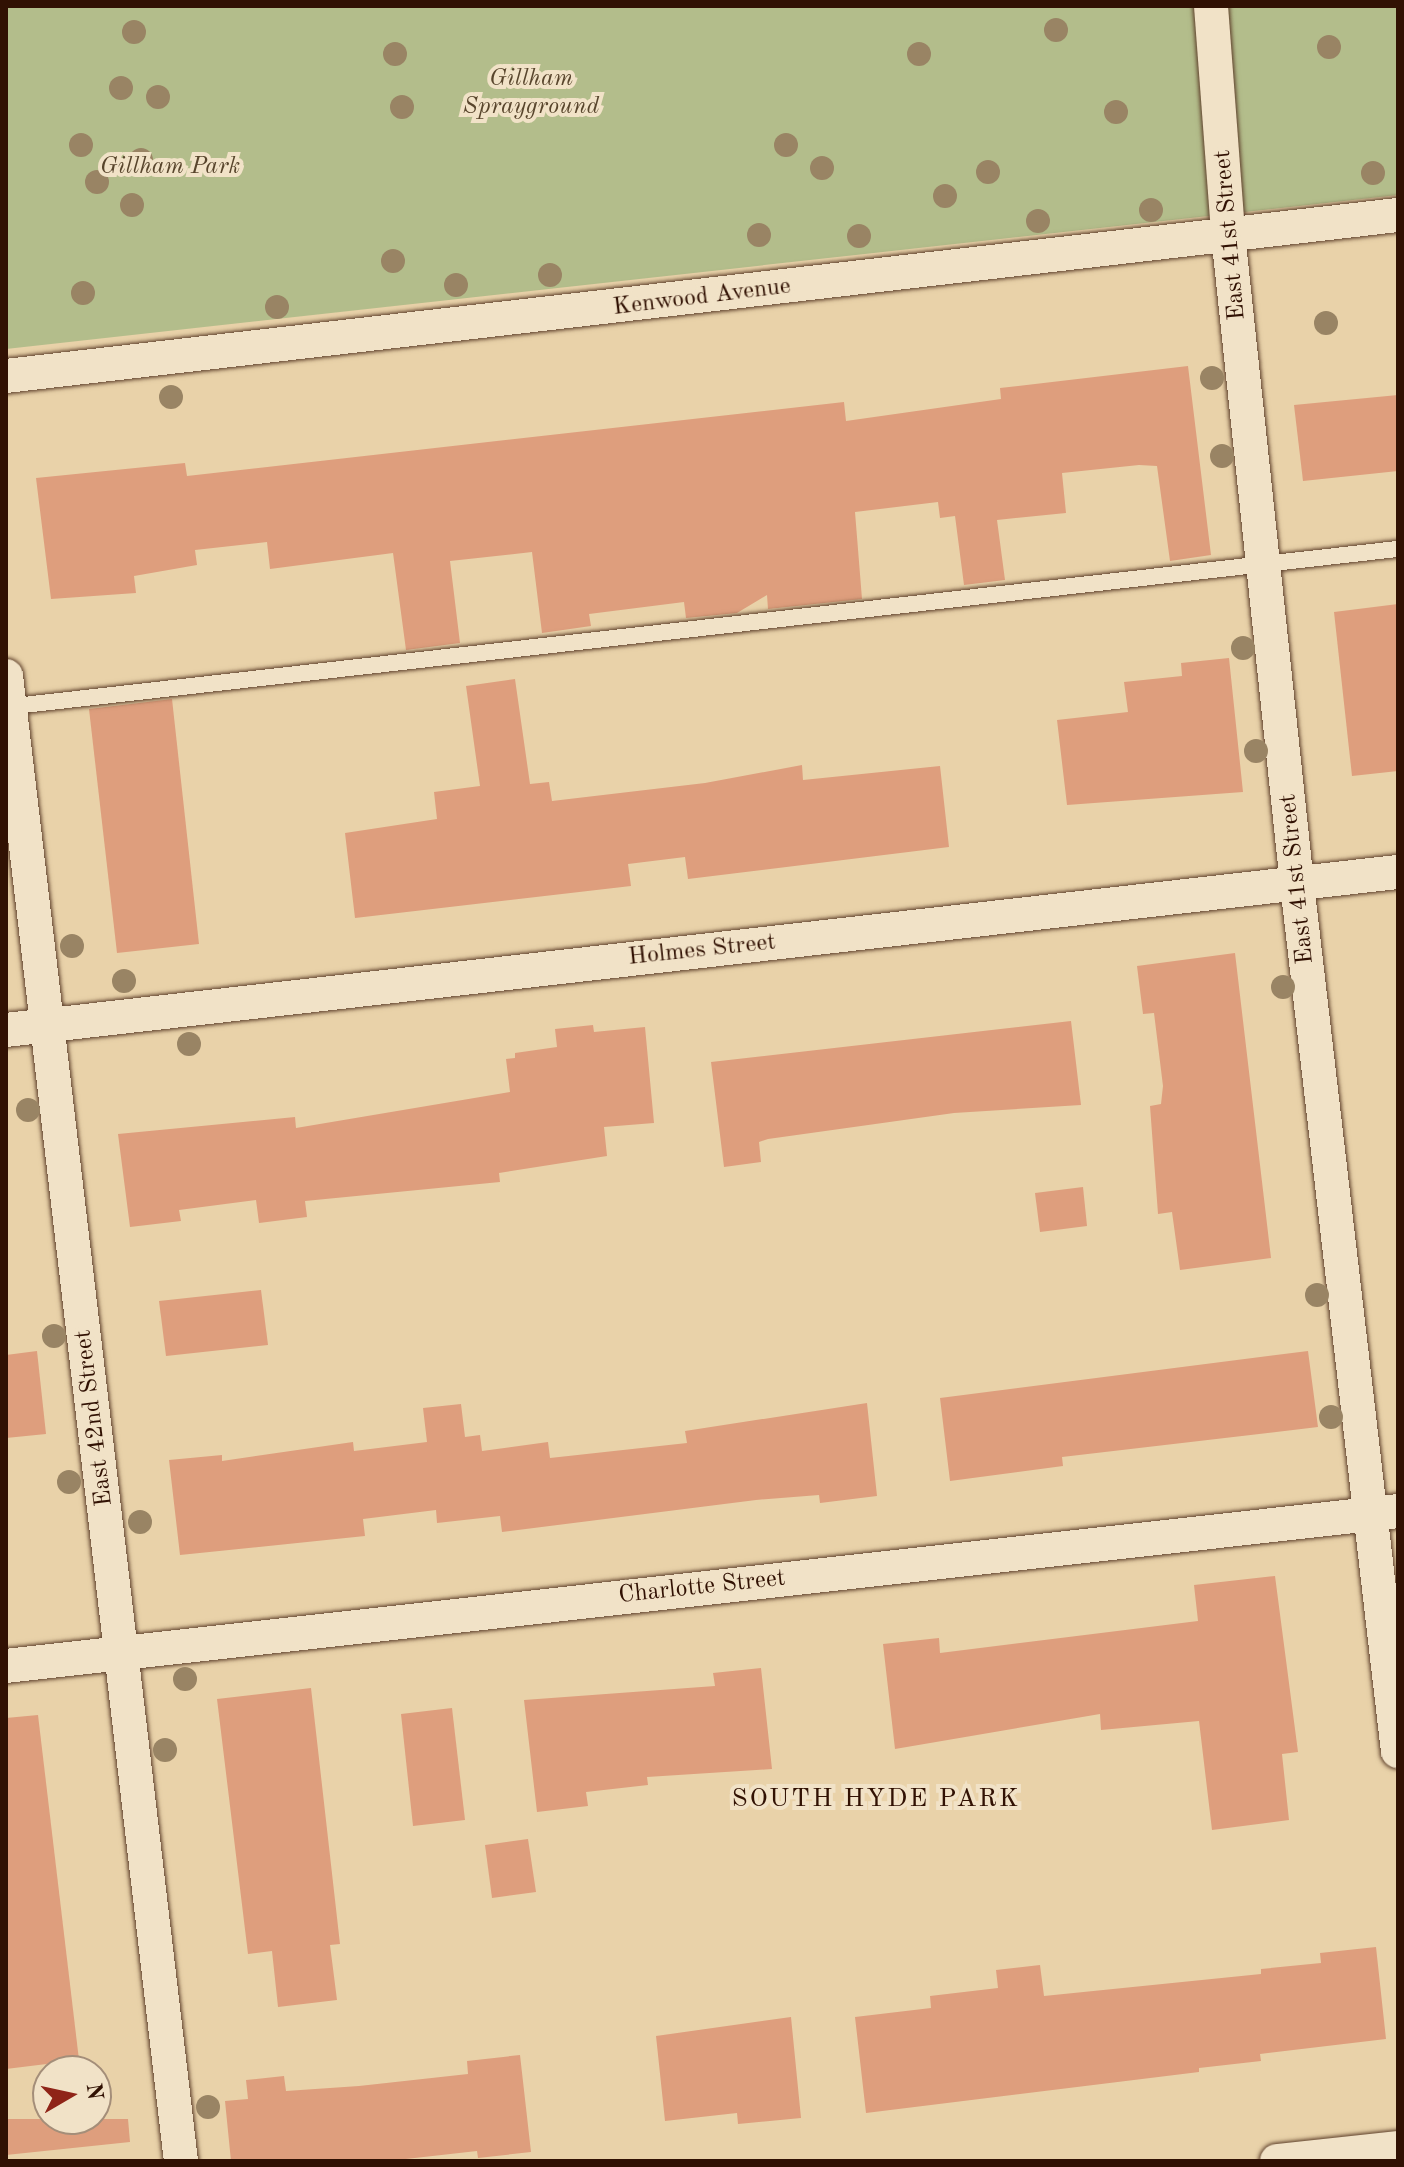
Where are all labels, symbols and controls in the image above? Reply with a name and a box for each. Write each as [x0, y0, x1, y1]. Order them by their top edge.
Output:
park label: Gillham Sprayground [463, 66, 599, 122]
street label: East 41st Street [1209, 149, 1253, 321]
park label: Gillham Park [100, 154, 240, 182]
street label: Kenwood Avenue [611, 273, 793, 323]
street label: East 41st Street [1275, 792, 1321, 966]
street label: Holmes Street [627, 929, 777, 973]
street label: East 42nd Street [70, 1328, 120, 1508]
street label: Charlotte Street [617, 1565, 787, 1611]
district label: SOUTH HYDE PARK [731, 1784, 1021, 1816]
north arrow [32, 2055, 112, 2135]
text: N [82, 2082, 106, 2102]

